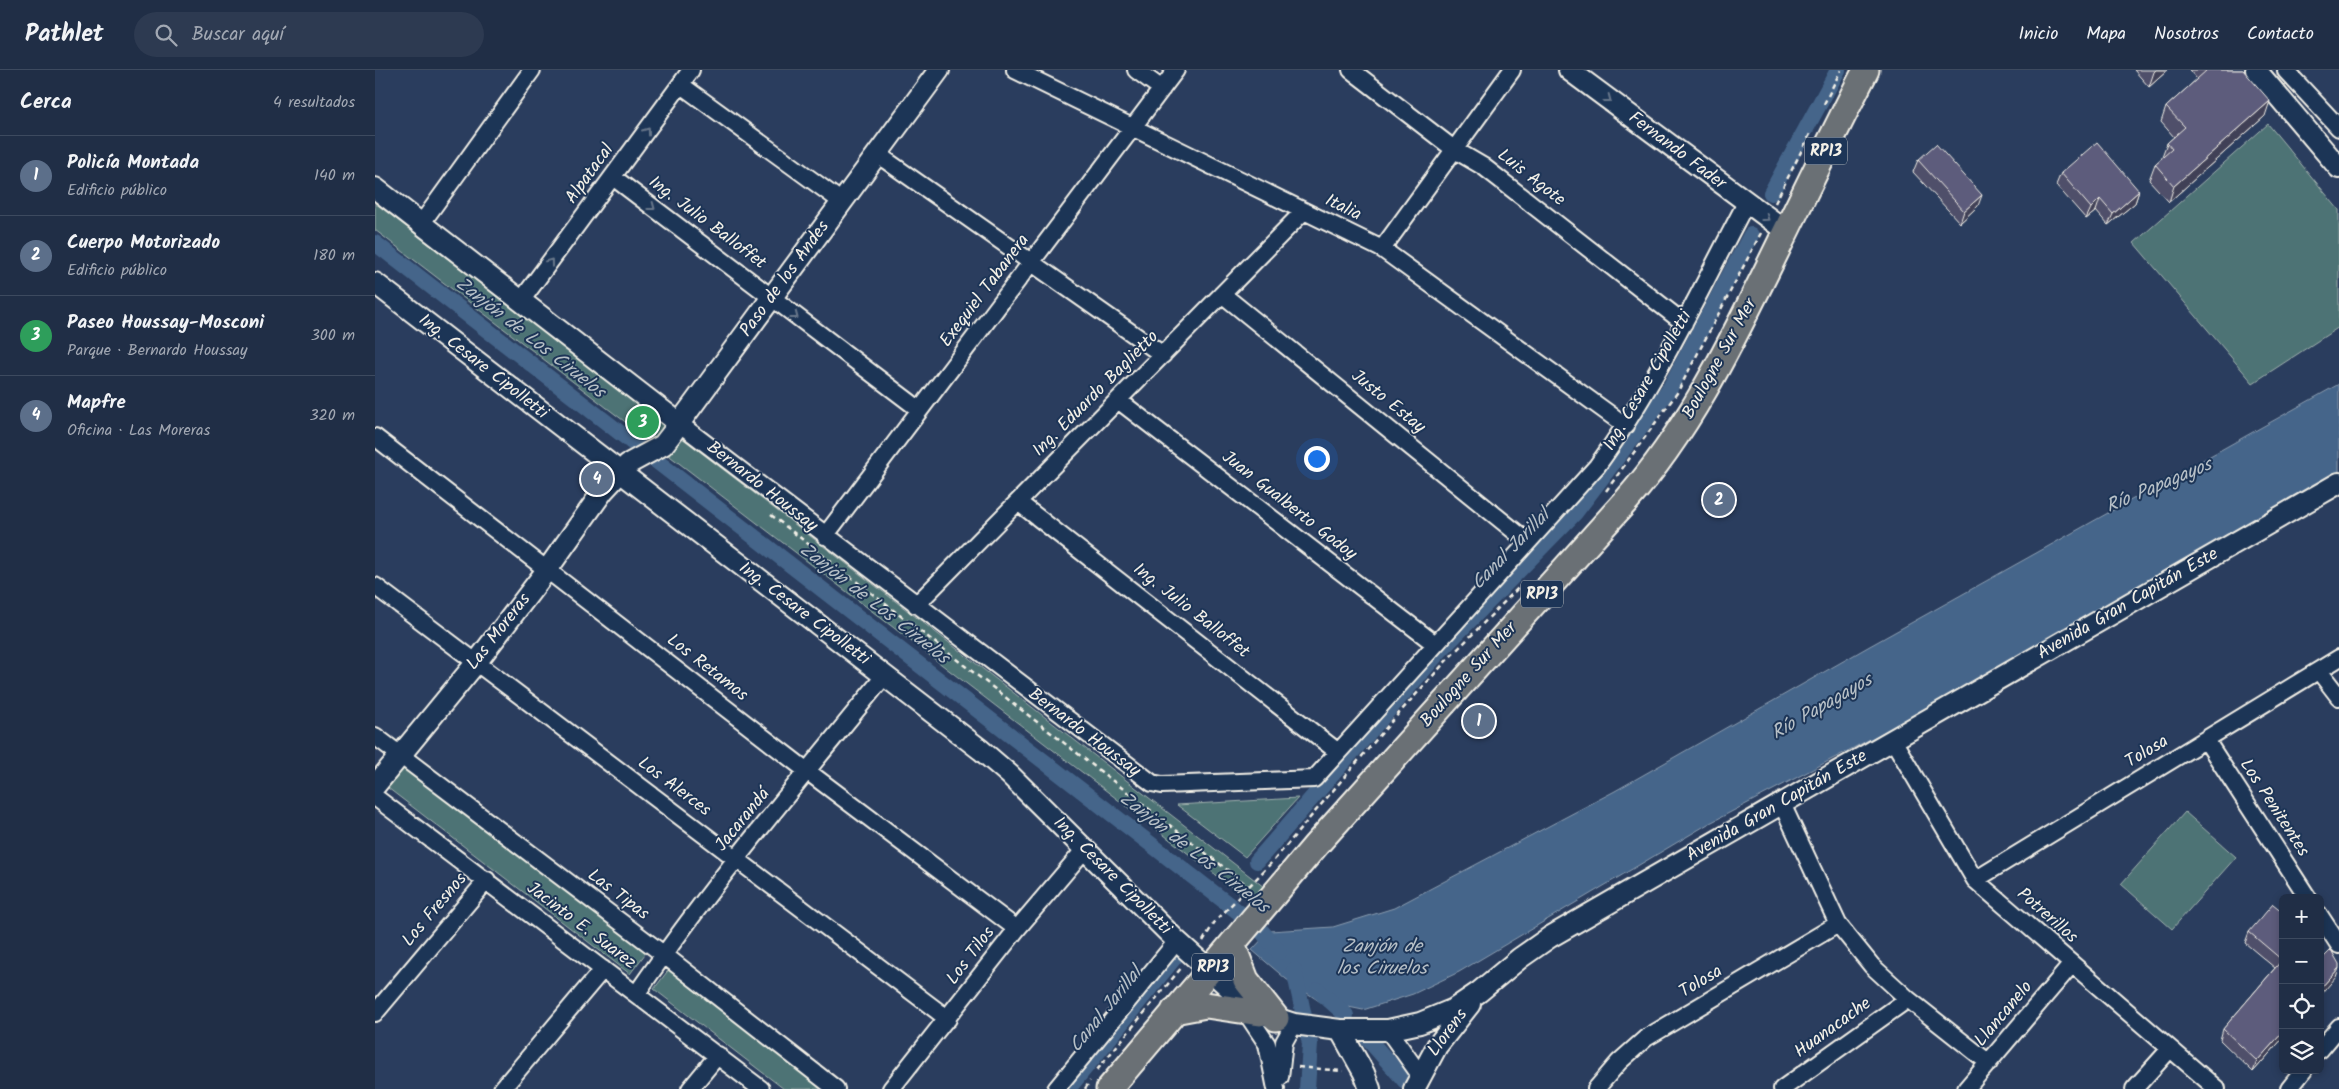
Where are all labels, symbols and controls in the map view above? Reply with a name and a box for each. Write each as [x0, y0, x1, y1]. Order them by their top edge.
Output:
search box [134, 12, 484, 57]
text: Pathlet [25, 15, 104, 54]
text: Buscar aquí [192, 20, 284, 50]
text: Inicio [2018, 20, 2058, 49]
text: Mapa [2086, 20, 2126, 49]
text: Nosotros [2154, 20, 2219, 49]
text: Contacto [2247, 20, 2314, 49]
icon: search [152, 21, 180, 49]
text: Cerca [20, 86, 72, 119]
text: 4 resultados [273, 90, 355, 115]
one-way arrow [1602, 94, 1611, 102]
street label: Fernando Fader [1622, 104, 1733, 198]
one-way arrow [641, 128, 649, 137]
street label: Alpatacal [558, 137, 622, 210]
road number: RP13 [1805, 138, 1847, 164]
street label: Luis Agote [1490, 142, 1572, 214]
text: Policía Montada [67, 148, 199, 178]
text: 1 [34, 163, 38, 188]
text: 140 m [314, 163, 355, 188]
street label: Ing. Julio Balloffet [642, 169, 773, 278]
text: Edificio público [67, 178, 167, 203]
street label: Italia [1320, 187, 1366, 229]
one-way arrow [646, 201, 655, 209]
one-way arrow [1760, 212, 1770, 221]
street label: Paso de los Andes [733, 214, 838, 343]
text: Cuerpo Motorizado [67, 228, 220, 258]
street label: Exequiel Tabanera [933, 228, 1037, 354]
text: 2 [31, 243, 41, 268]
text: 180 m [313, 243, 355, 268]
text: Edificio público [67, 258, 167, 283]
one-way arrow [544, 258, 553, 268]
water label: Zanjón de Los Ciruelos [448, 270, 613, 407]
street label: Boulogne Sur Mer [1675, 292, 1766, 425]
street label: Ing. Cesare Cipolletti [1596, 305, 1701, 457]
street label: Ing. Cesare Cipolletti [412, 307, 555, 428]
text: Paseo Houssay-Mosconi [67, 308, 264, 338]
one-way arrow [789, 310, 798, 318]
text: 3 [32, 323, 40, 348]
text: 300 m [311, 323, 355, 348]
street label: Ing. Eduardo Baglietto [1026, 324, 1166, 464]
text: Parque · Bernardo Houssay [67, 338, 248, 363]
street label: Justo Estay [1344, 363, 1432, 442]
text: Mapfre [67, 388, 126, 418]
text: 4 [32, 403, 40, 428]
text: 320 m [309, 403, 355, 428]
pin: 3 [627, 403, 659, 441]
text: Oficina · Las Moreras [67, 418, 210, 443]
street label: Bernardo Houssay [700, 434, 825, 540]
street label: Juan Gualberto Godoy [1215, 444, 1364, 569]
your location [1304, 446, 1330, 472]
water label: Río Papagayos [2101, 449, 2218, 522]
pin: 4 [581, 460, 613, 498]
pin: 2 [1703, 481, 1735, 519]
water label: Canal Jarillal [1464, 500, 1560, 598]
water label: Zanjón de Los Ciruelos [792, 536, 957, 673]
street label: Avenida Gran Capitán Este [2032, 540, 2224, 668]
street label: Ing. Cesare Cipolletti [732, 555, 877, 674]
street label: Ing. Julio Balloffet [1126, 556, 1257, 667]
road number: RP13 [1521, 580, 1563, 608]
street label: Las Moreras [459, 587, 539, 677]
street label: Boulogne Sur Mer [1413, 615, 1525, 734]
street label: Los Retamos [660, 627, 754, 709]
water label: Río Papagayos [1766, 665, 1880, 748]
street label: Bernardo Houssay [1021, 681, 1147, 786]
pin: 1 [1463, 702, 1495, 740]
street label: Tolosa [2120, 728, 2174, 776]
street label: Avenida Gran Capitán Este [1681, 742, 1873, 870]
street label: Los Alerces [631, 750, 717, 825]
street label: Los Penitentes [2231, 753, 2317, 863]
street label: Jacarandá [708, 781, 779, 858]
water label: Zanjón de Los Ciruelos [1112, 785, 1277, 922]
street label: Ing. Cesare Cipolletti [1046, 810, 1179, 943]
street label: Las Tipas [581, 862, 656, 928]
street label: Los Fresnos [395, 866, 475, 954]
street label: Jacinto E. Suarez [520, 875, 642, 977]
street label: Potrerillos [2010, 881, 2085, 951]
map controls [2279, 894, 2324, 1074]
button: + [2279, 894, 2324, 939]
street label: Los Tilos [939, 920, 1003, 991]
water label: Zanjón de los Ciruelos [1337, 932, 1429, 984]
button: − [2279, 939, 2324, 984]
road number: RP13 [1192, 954, 1234, 980]
water label: Canal Jarillal [1062, 958, 1152, 1060]
street label: Tolosa [1674, 958, 1728, 1006]
street label: Llancanelo [1968, 974, 2040, 1054]
button: locate [2279, 984, 2324, 1029]
street label: Huanacache [1788, 990, 1878, 1066]
street label: Llorens [1420, 1002, 1476, 1063]
button: layers [2279, 1029, 2324, 1074]

